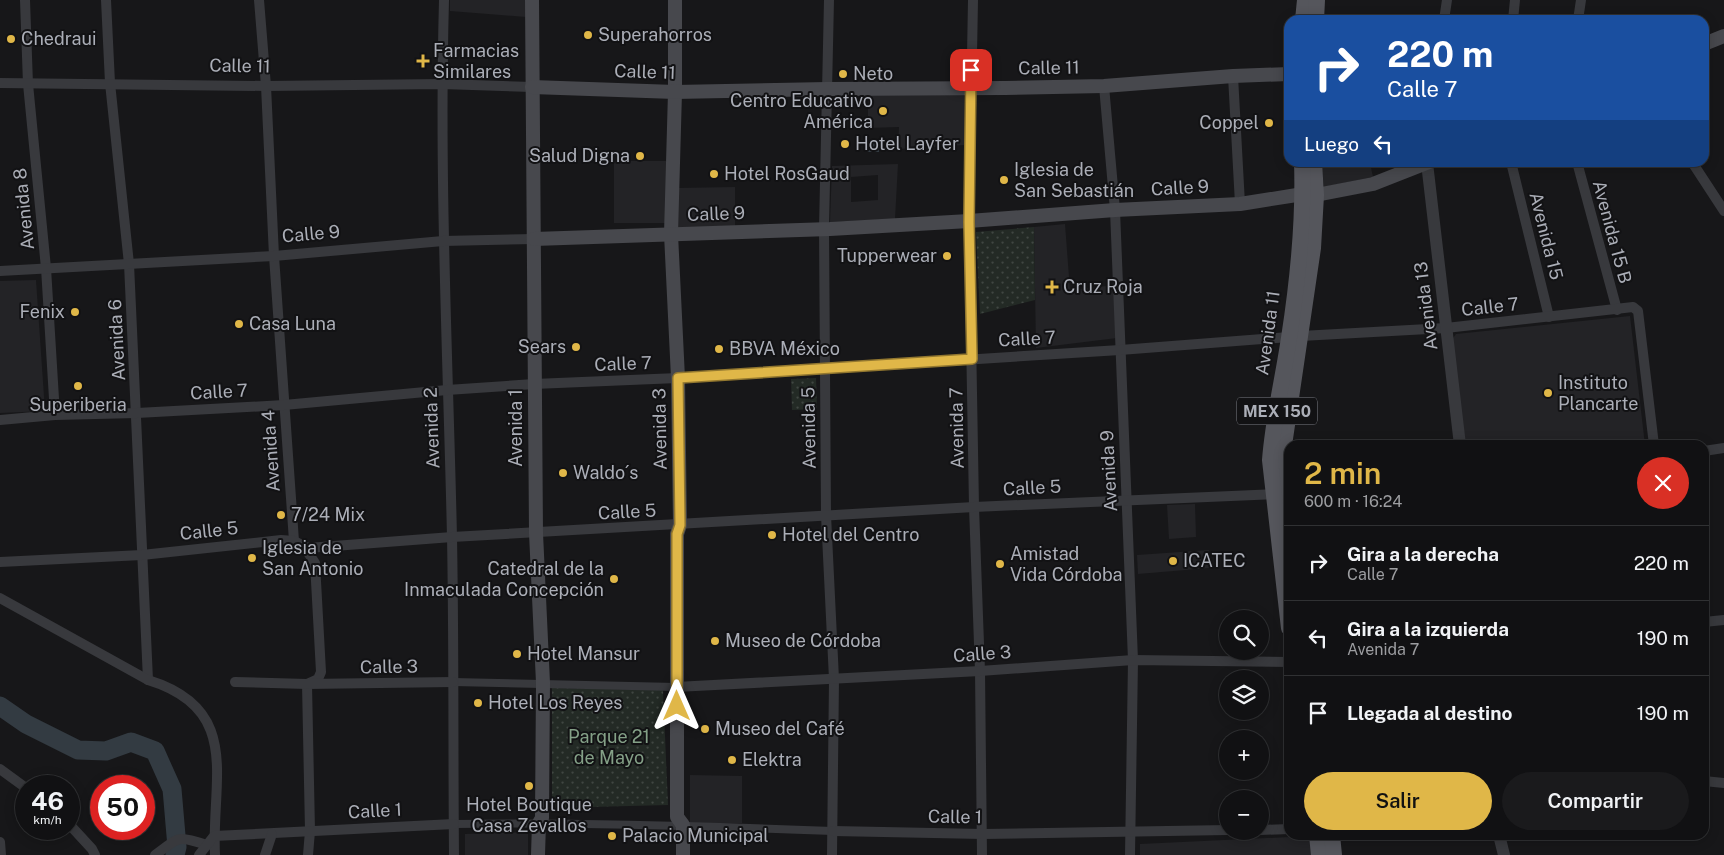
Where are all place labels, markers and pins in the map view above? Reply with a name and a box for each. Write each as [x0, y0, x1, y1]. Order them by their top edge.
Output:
place label: Superahorros [598, 24, 712, 45]
place label: Chedraui [21, 28, 97, 49]
marker: Superahorros [582, 29, 594, 41]
marker: Chedraui [5, 33, 17, 45]
place label: Farmacias Similares [433, 40, 519, 82]
pin [950, 49, 992, 91]
marker: Farmacias Similares [417, 55, 429, 67]
place label: Neto [853, 63, 893, 84]
marker: Neto [837, 68, 849, 80]
place label: Centro Educativo América [730, 90, 873, 132]
marker: Centro Educativo América [877, 105, 889, 117]
place label: Coppel [1199, 112, 1259, 133]
marker: Coppel [1263, 117, 1275, 129]
place label: Hotel Layfer [855, 133, 959, 154]
marker: Hotel Layfer [839, 138, 851, 150]
place label: Salud Digna [529, 145, 630, 166]
marker: Salud Digna [634, 150, 646, 162]
place label: Iglesia de San Sebastián [1014, 159, 1134, 201]
place label: Hotel RosGaud [724, 163, 850, 184]
marker: Hotel RosGaud [708, 168, 720, 180]
marker: Iglesia de San Sebastián [998, 174, 1010, 186]
place label: Tupperwear [837, 245, 937, 266]
marker: Tupperwear [941, 250, 953, 262]
place label: Cruz Roja [1063, 276, 1143, 297]
marker: Cruz Roja [1045, 280, 1059, 294]
place label: Fenix [19, 301, 65, 322]
marker: Fenix [69, 306, 81, 318]
place label: Casa Luna [249, 313, 336, 334]
marker: Casa Luna [233, 318, 245, 330]
place label: Sears [518, 336, 566, 357]
place label: BBVA México [729, 338, 840, 359]
marker: Sears [570, 341, 582, 353]
marker: BBVA México [713, 343, 725, 355]
place label: Instituto Plancarte [1558, 372, 1639, 414]
marker: Superiberia [72, 380, 84, 392]
marker: Instituto Plancarte [1542, 387, 1554, 399]
place label: Superiberia [29, 394, 127, 415]
place label: Waldo´s [573, 462, 638, 483]
marker: Waldo´s [557, 467, 569, 479]
place label: 7/24 Mix [291, 504, 365, 525]
marker: 7/24 Mix [275, 509, 287, 521]
place label: Hotel del Centro [782, 524, 919, 545]
marker: Hotel del Centro [766, 529, 778, 541]
place label: Iglesia de San Antonio [262, 537, 363, 579]
place label: Amistad Vida Córdoba [1010, 543, 1123, 585]
place label: ICATEC [1183, 550, 1246, 571]
marker: Iglesia de San Antonio [246, 552, 258, 564]
marker: ICATEC [1167, 555, 1179, 567]
place label: Catedral de la Inmaculada Concepción [404, 558, 604, 600]
marker: Amistad Vida Córdoba [994, 558, 1006, 570]
marker: Catedral de la Inmaculada Concepción [608, 573, 620, 585]
place label: Museo de Córdoba [725, 630, 881, 651]
marker: Museo de Córdoba [709, 635, 721, 647]
place label: Hotel Mansur [527, 643, 640, 664]
marker: Hotel Mansur [511, 648, 523, 660]
place label: Hotel Los Reyes [488, 692, 622, 713]
marker: Hotel Los Reyes [472, 697, 484, 709]
place label: Museo del Café [715, 718, 845, 739]
marker: Museo del Café [699, 723, 711, 735]
place label: Elektra [742, 749, 802, 770]
marker: Elektra [726, 754, 738, 766]
marker: Hotel Boutique Casa Zevallos [523, 780, 535, 792]
place label: Hotel Boutique Casa Zevallos [466, 794, 592, 836]
place label: Palacio Municipal [622, 825, 769, 846]
marker: Palacio Municipal [606, 830, 618, 842]

